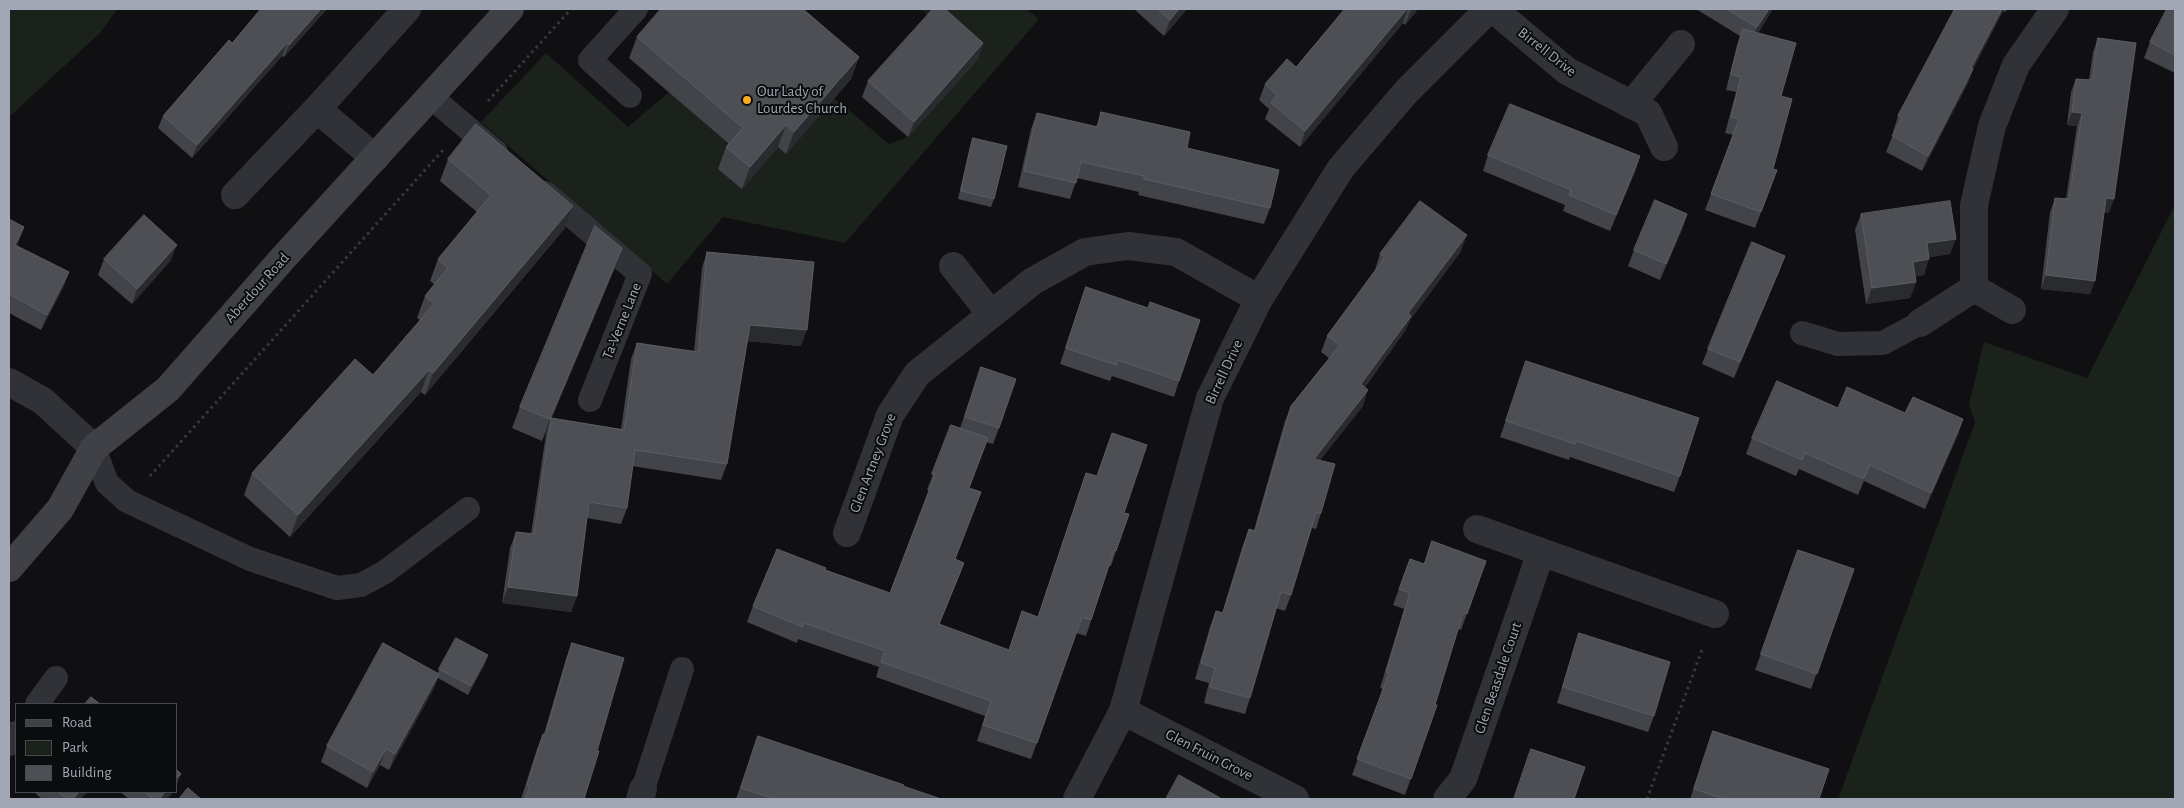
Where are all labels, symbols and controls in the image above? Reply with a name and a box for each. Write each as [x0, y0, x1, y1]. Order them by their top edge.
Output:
street label: Birrell Drive [1514, 24, 1580, 80]
place label: Our Lady of Lourdes Church [757, 82, 847, 117]
marker: Our Lady of Lourdes Church [741, 94, 753, 106]
street label: Aberdour Road [221, 249, 293, 327]
street label: Ta-Verne Lane [598, 280, 646, 362]
street label: Birrell Drive [1201, 337, 1247, 407]
street label: Glen Artney Grove [846, 411, 900, 515]
street label: Glen Beasdale Court [1470, 620, 1526, 736]
legend [15, 703, 178, 793]
text: Road [62, 715, 92, 730]
street label: Glen Fruin Grove [1162, 725, 1256, 785]
text: Park [62, 740, 88, 755]
text: Building [62, 765, 112, 780]

